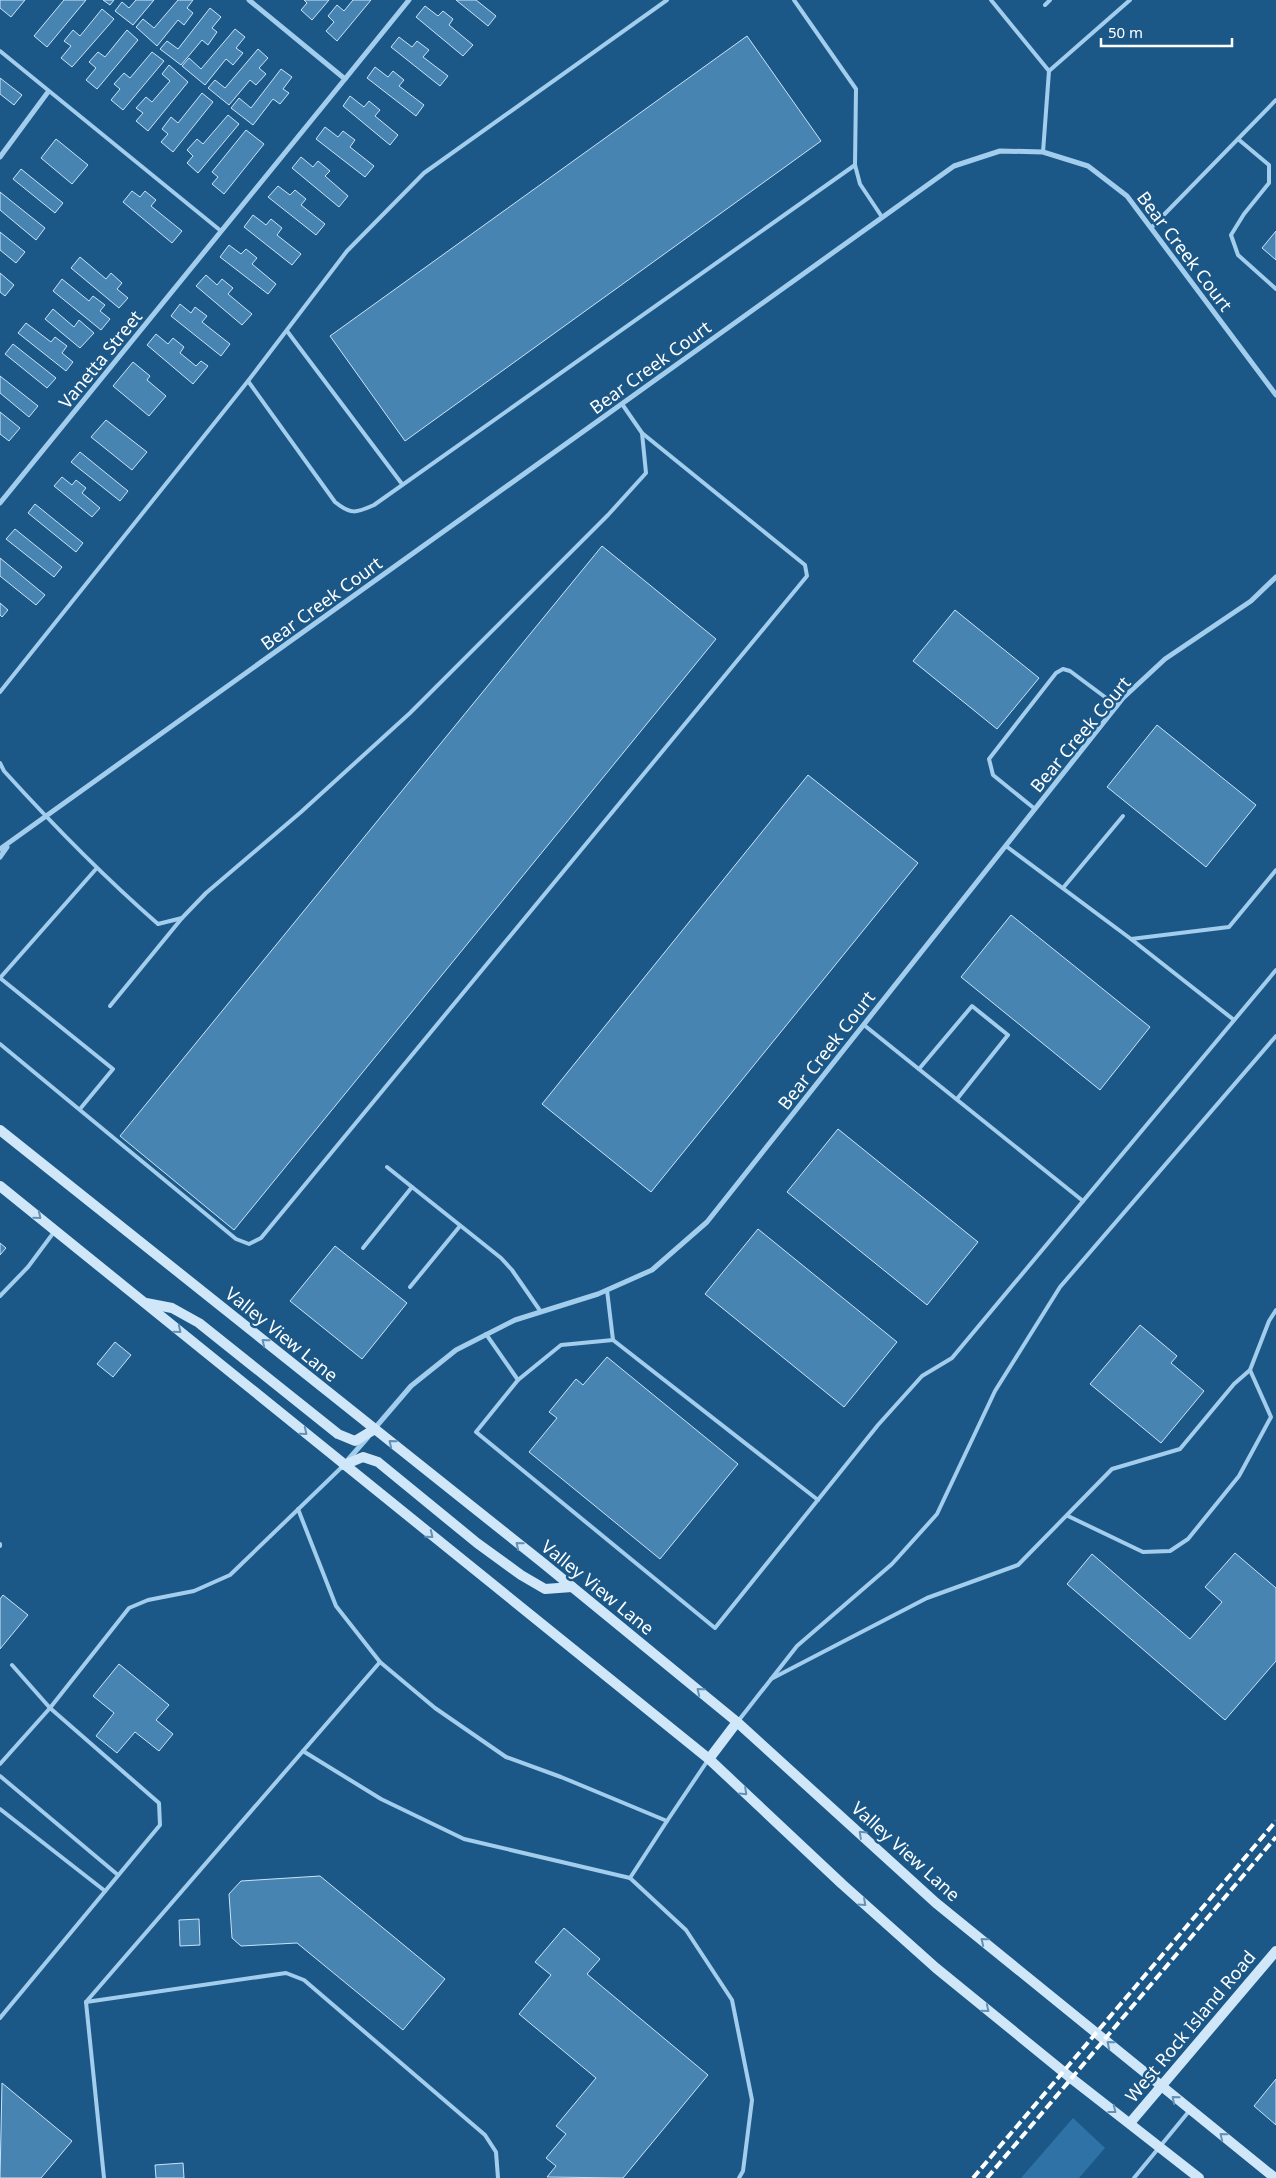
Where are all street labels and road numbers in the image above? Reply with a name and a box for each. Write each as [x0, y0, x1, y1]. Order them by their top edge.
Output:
street label: Bear Creek Court [1132, 186, 1238, 316]
street label: Vanetta Street [53, 304, 147, 413]
street label: Bear Creek Court [585, 315, 716, 419]
street label: Bear Creek Court [256, 551, 387, 655]
street label: Bear Creek Court [1024, 671, 1136, 797]
street label: Bear Creek Court [772, 985, 880, 1114]
street label: Valley View Lane [221, 1281, 343, 1387]
street label: Valley View Lane [537, 1534, 659, 1640]
street label: Valley View Lane [847, 1796, 965, 1906]
street label: West Rock Island Road [1119, 1945, 1261, 2107]

